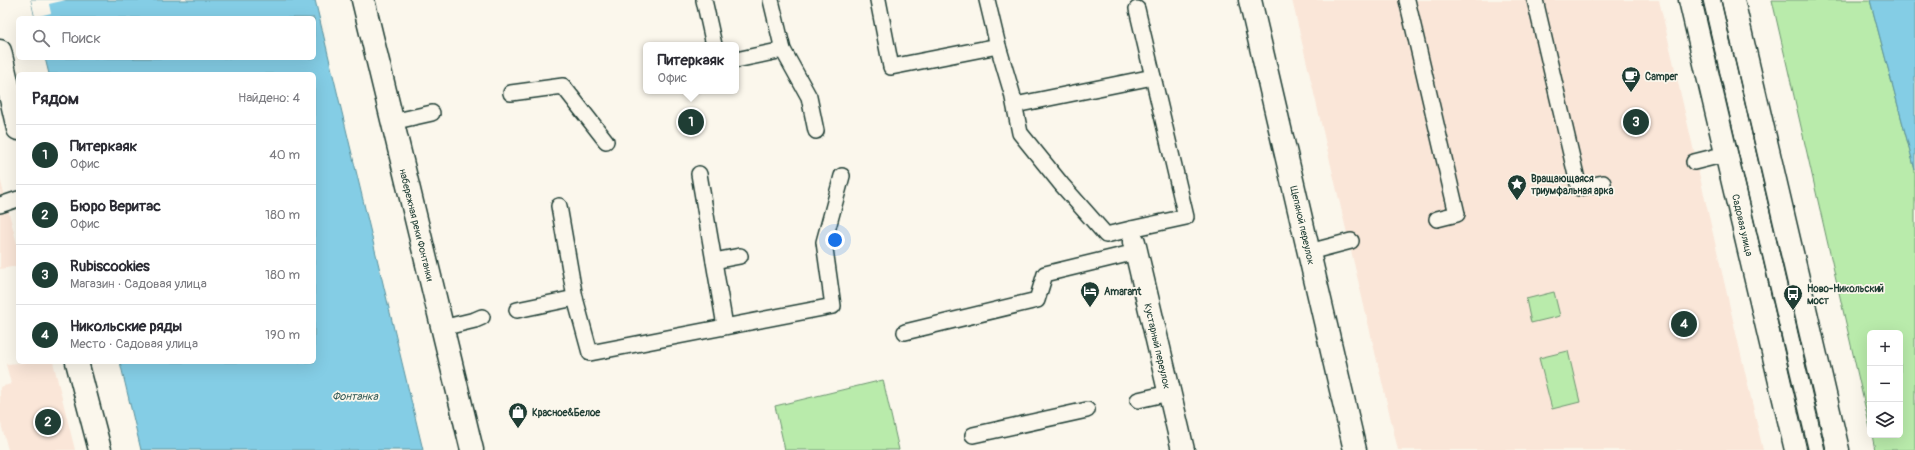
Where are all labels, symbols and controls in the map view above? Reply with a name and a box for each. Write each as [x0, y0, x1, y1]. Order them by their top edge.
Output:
search box [16, 16, 316, 60]
icon: search [30, 27, 52, 49]
text: Поиск [62, 29, 101, 48]
popup [643, 42, 739, 94]
text: Питеркаяк [657, 51, 725, 70]
cafe icon: Camper [1620, 65, 1642, 93]
text: Офис [657, 70, 687, 86]
place label: Camper [1645, 71, 1678, 83]
text: Рядом [32, 88, 79, 109]
text: Найдено: 4 [238, 90, 300, 106]
pin: 1 [678, 107, 704, 137]
pin: 3 [1623, 107, 1649, 137]
text: Питеркаяк [70, 137, 137, 156]
text: 1 [42, 147, 48, 163]
text: 40 m [269, 147, 300, 163]
text: Офис [70, 156, 100, 172]
street label: набережная реки Фонтанки [396, 168, 436, 283]
place icon: Вращающаяся триумфальная арка [1506, 173, 1528, 201]
place label: Вращающаяся триумфальная арка [1531, 173, 1614, 197]
street label: Щепяной переулок [1287, 185, 1317, 266]
street label: Садовая улица [1729, 193, 1755, 258]
text: Бюро Веритас [70, 197, 161, 216]
text: 2 [41, 207, 49, 223]
text: 180 m [265, 207, 300, 223]
text: Офис [70, 216, 100, 232]
your location [825, 230, 845, 250]
text: Rubiscookies [70, 257, 150, 276]
text: 3 [41, 267, 49, 283]
text: 180 m [265, 267, 300, 283]
text: Магазин · Садовая улица [70, 276, 207, 292]
hotel icon: Amarant [1079, 280, 1101, 308]
bus stop icon: Ново-Никольский мост [1782, 283, 1804, 311]
place label: Ново-Никольский мост [1807, 283, 1884, 307]
place label: Amarant [1104, 286, 1142, 298]
street label: Кустарный переулок [1141, 302, 1173, 390]
pin: 4 [1671, 309, 1697, 339]
text: Никольские ряды [70, 317, 182, 336]
text: 4 [41, 327, 49, 343]
text: 190 m [265, 327, 300, 343]
map controls [1867, 330, 1903, 438]
button: + [1867, 330, 1903, 366]
text: Место · Садовая улица [70, 336, 198, 352]
button: − [1867, 366, 1903, 402]
water label: Фонтанка [332, 390, 379, 403]
shop icon: Красное&Белое [507, 401, 529, 429]
button: layers [1867, 402, 1903, 438]
pin: 2 [35, 407, 61, 437]
place label: Красное&Белое [532, 407, 601, 419]

